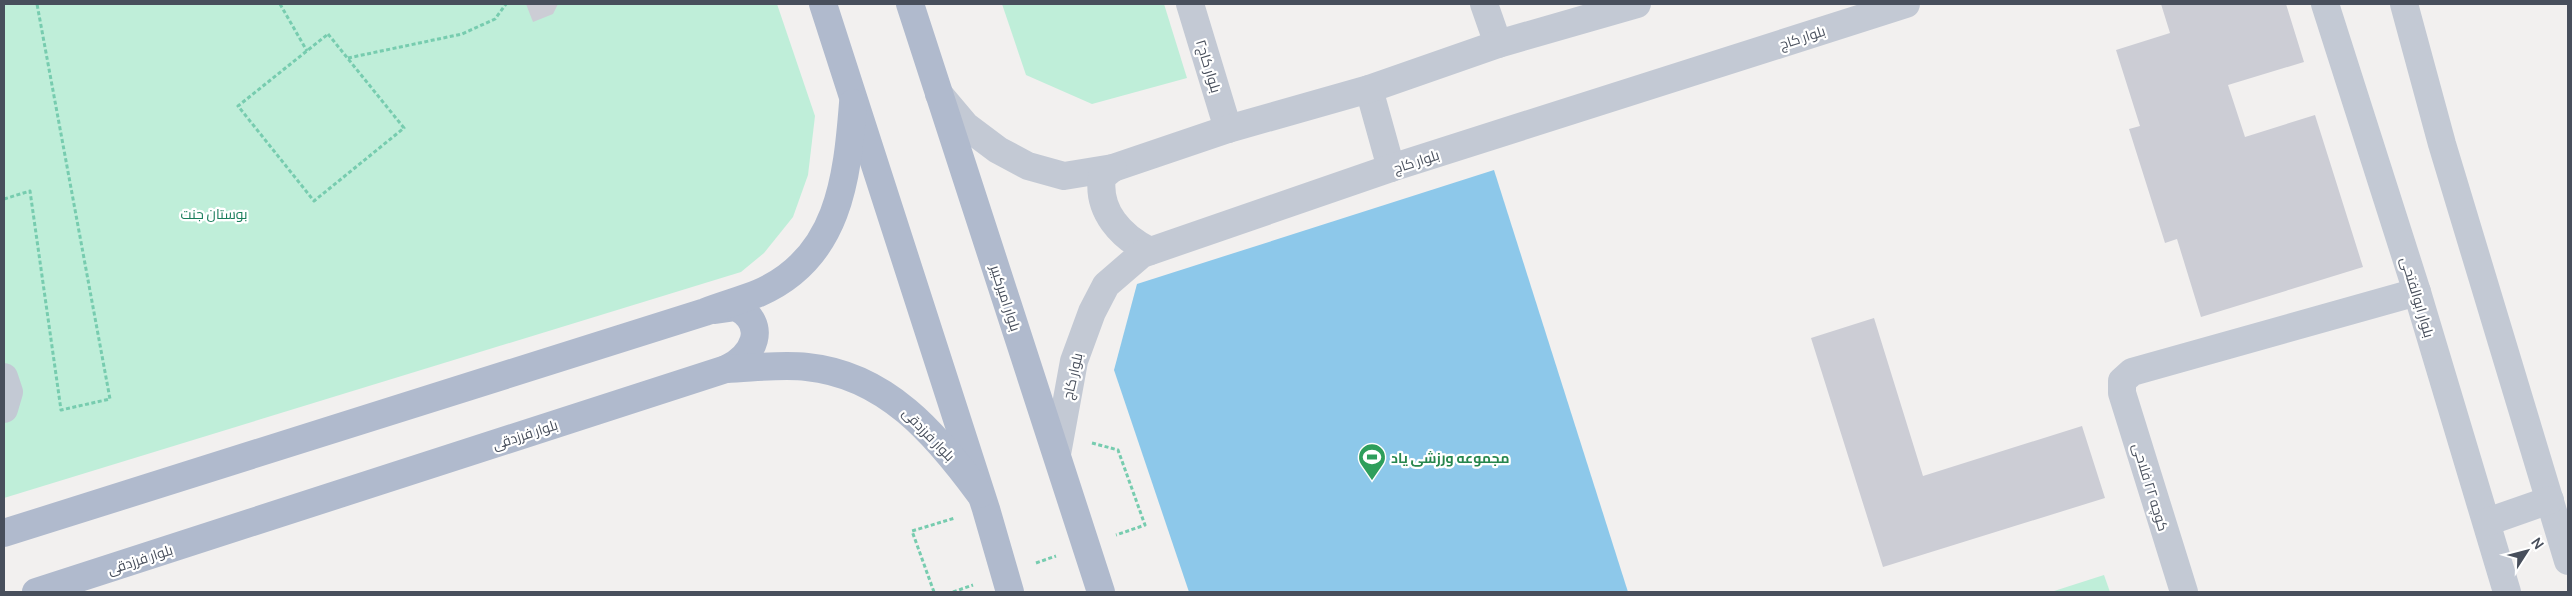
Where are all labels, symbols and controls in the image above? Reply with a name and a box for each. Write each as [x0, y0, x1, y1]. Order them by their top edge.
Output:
street label: بلوار کاج [1777, 21, 1827, 53]
street label: بلوار کاج۲ [1192, 37, 1226, 95]
street label: بلوار کاج [1391, 145, 1441, 177]
park label: بوستان جنت [180, 204, 248, 223]
street label: بلوار ابوالفتحی [2397, 254, 2439, 340]
street label: بلوار امیرکبیر [986, 261, 1026, 334]
street label: بلوار کاج [1057, 351, 1087, 401]
street label: بلوار فرزدقی [899, 403, 959, 465]
street label: بلوار فرزدقی [490, 415, 560, 453]
street label: کوچه ۲۲ فلاحی [2128, 441, 2173, 534]
sports icon: مجموعه ورزشی یاد [1357, 442, 1387, 481]
place label: مجموعه ورزشی یاد [1391, 448, 1510, 467]
north arrow [2502, 526, 2552, 576]
text: N [2527, 533, 2549, 553]
street label: بلوار فرزدقی [105, 540, 175, 578]

